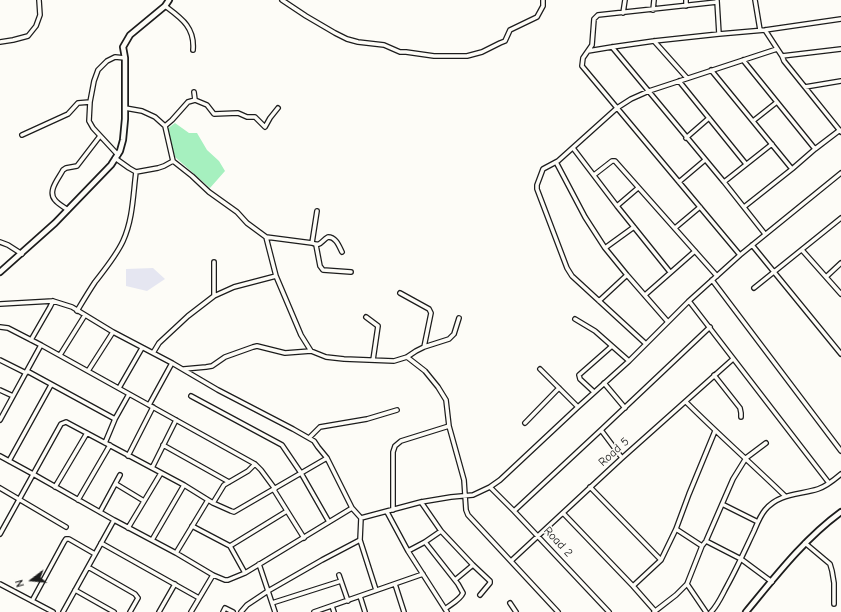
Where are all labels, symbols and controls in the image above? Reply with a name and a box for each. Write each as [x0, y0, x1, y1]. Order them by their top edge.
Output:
street label: Road 5 [596, 434, 632, 470]
street label: Road 2 [540, 524, 576, 560]
north arrow [12, 560, 52, 600]
text: N [13, 578, 27, 589]

